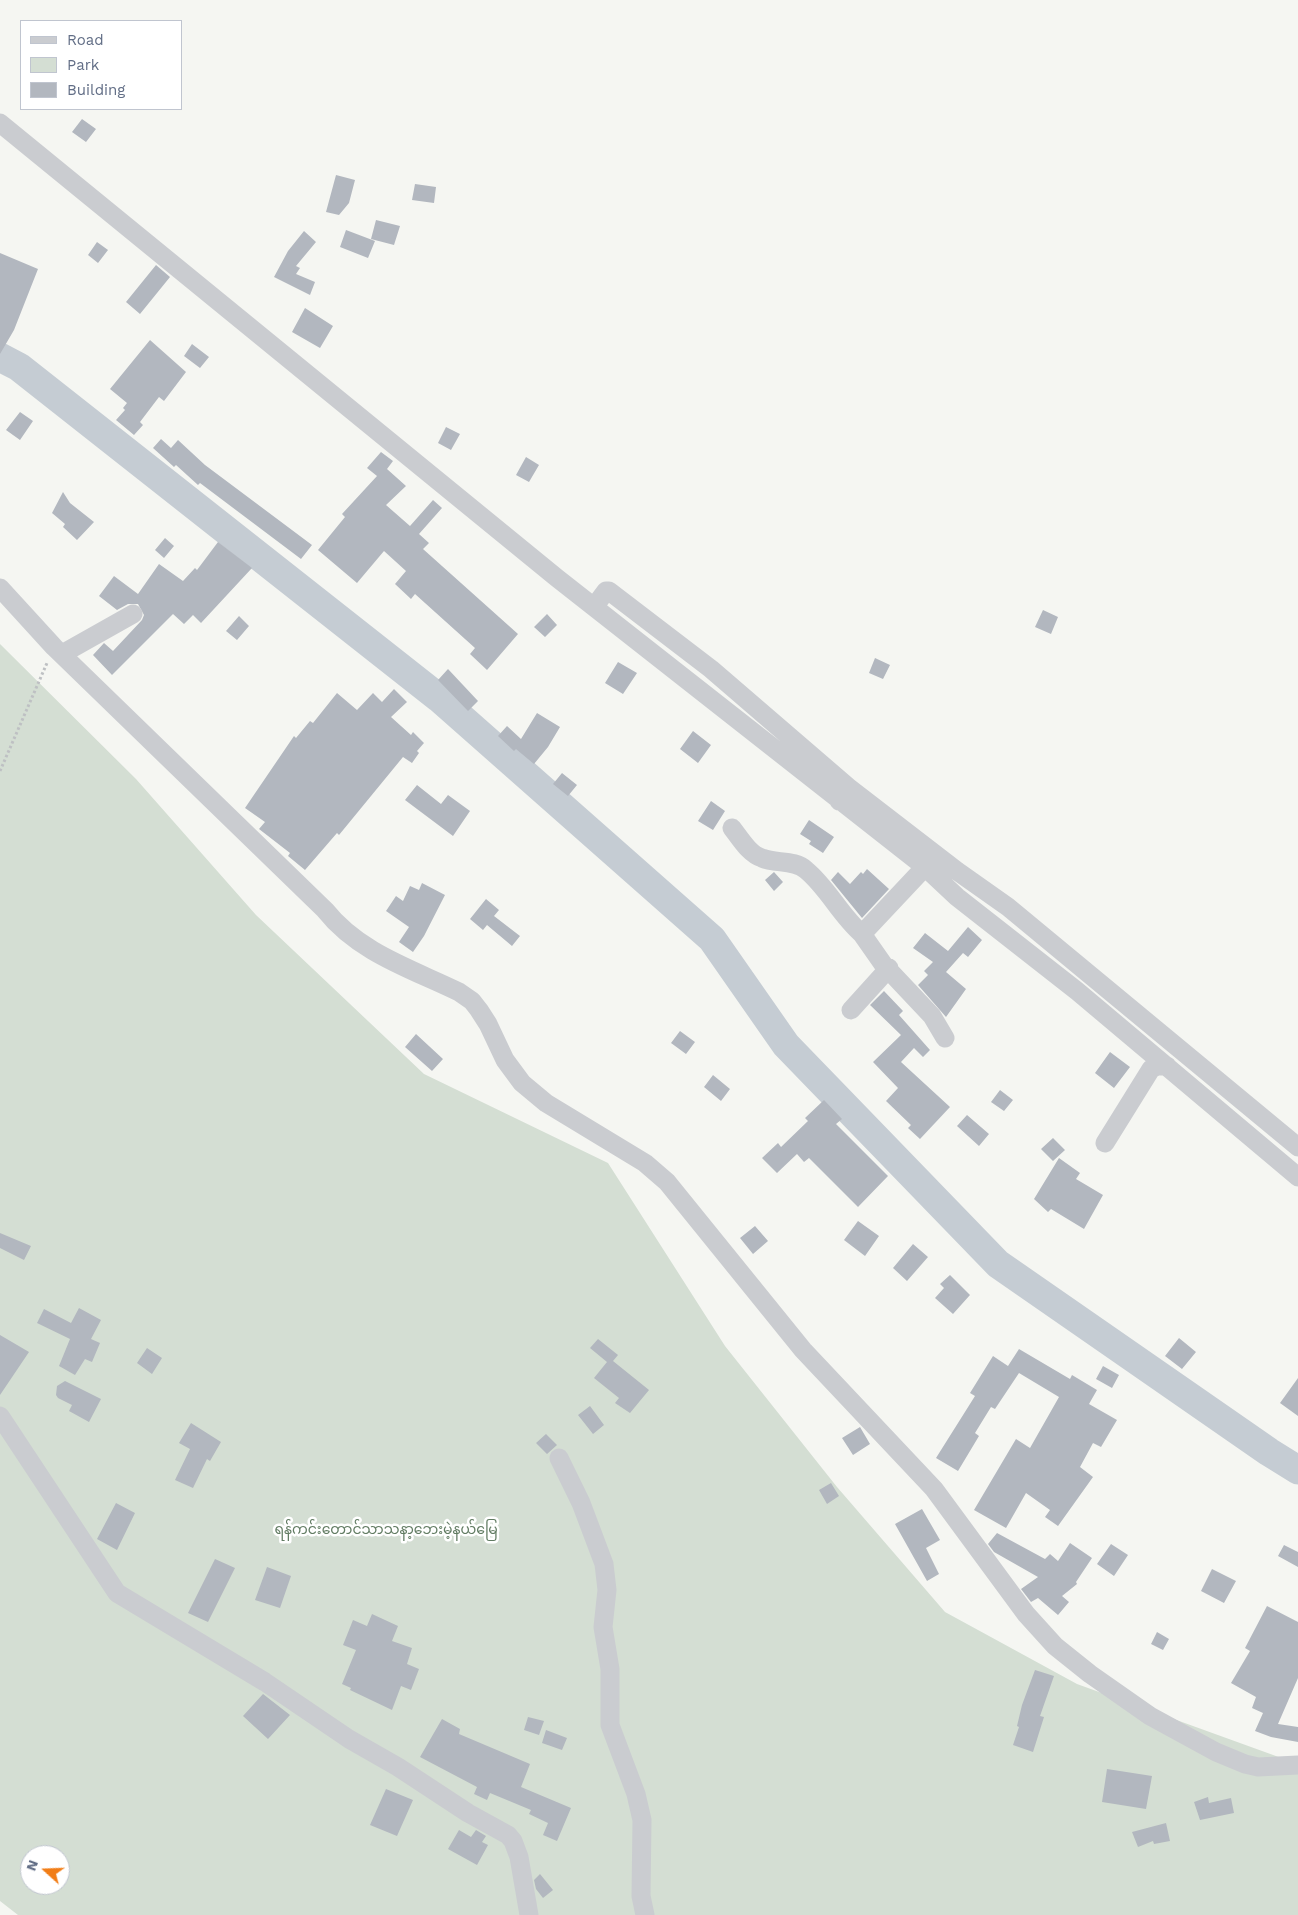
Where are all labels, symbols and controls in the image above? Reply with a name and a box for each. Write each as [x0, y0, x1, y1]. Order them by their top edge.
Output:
legend [20, 20, 182, 110]
text: Road [67, 31, 104, 49]
text: Park [67, 56, 99, 74]
text: Building [67, 81, 125, 99]
park label: ရန်ကင်းတောင်သာသနာ့ဘေးမဲ့နယ်မြေ [274, 1522, 498, 1538]
north arrow [20, 1845, 70, 1895]
text: N [23, 1858, 41, 1873]

